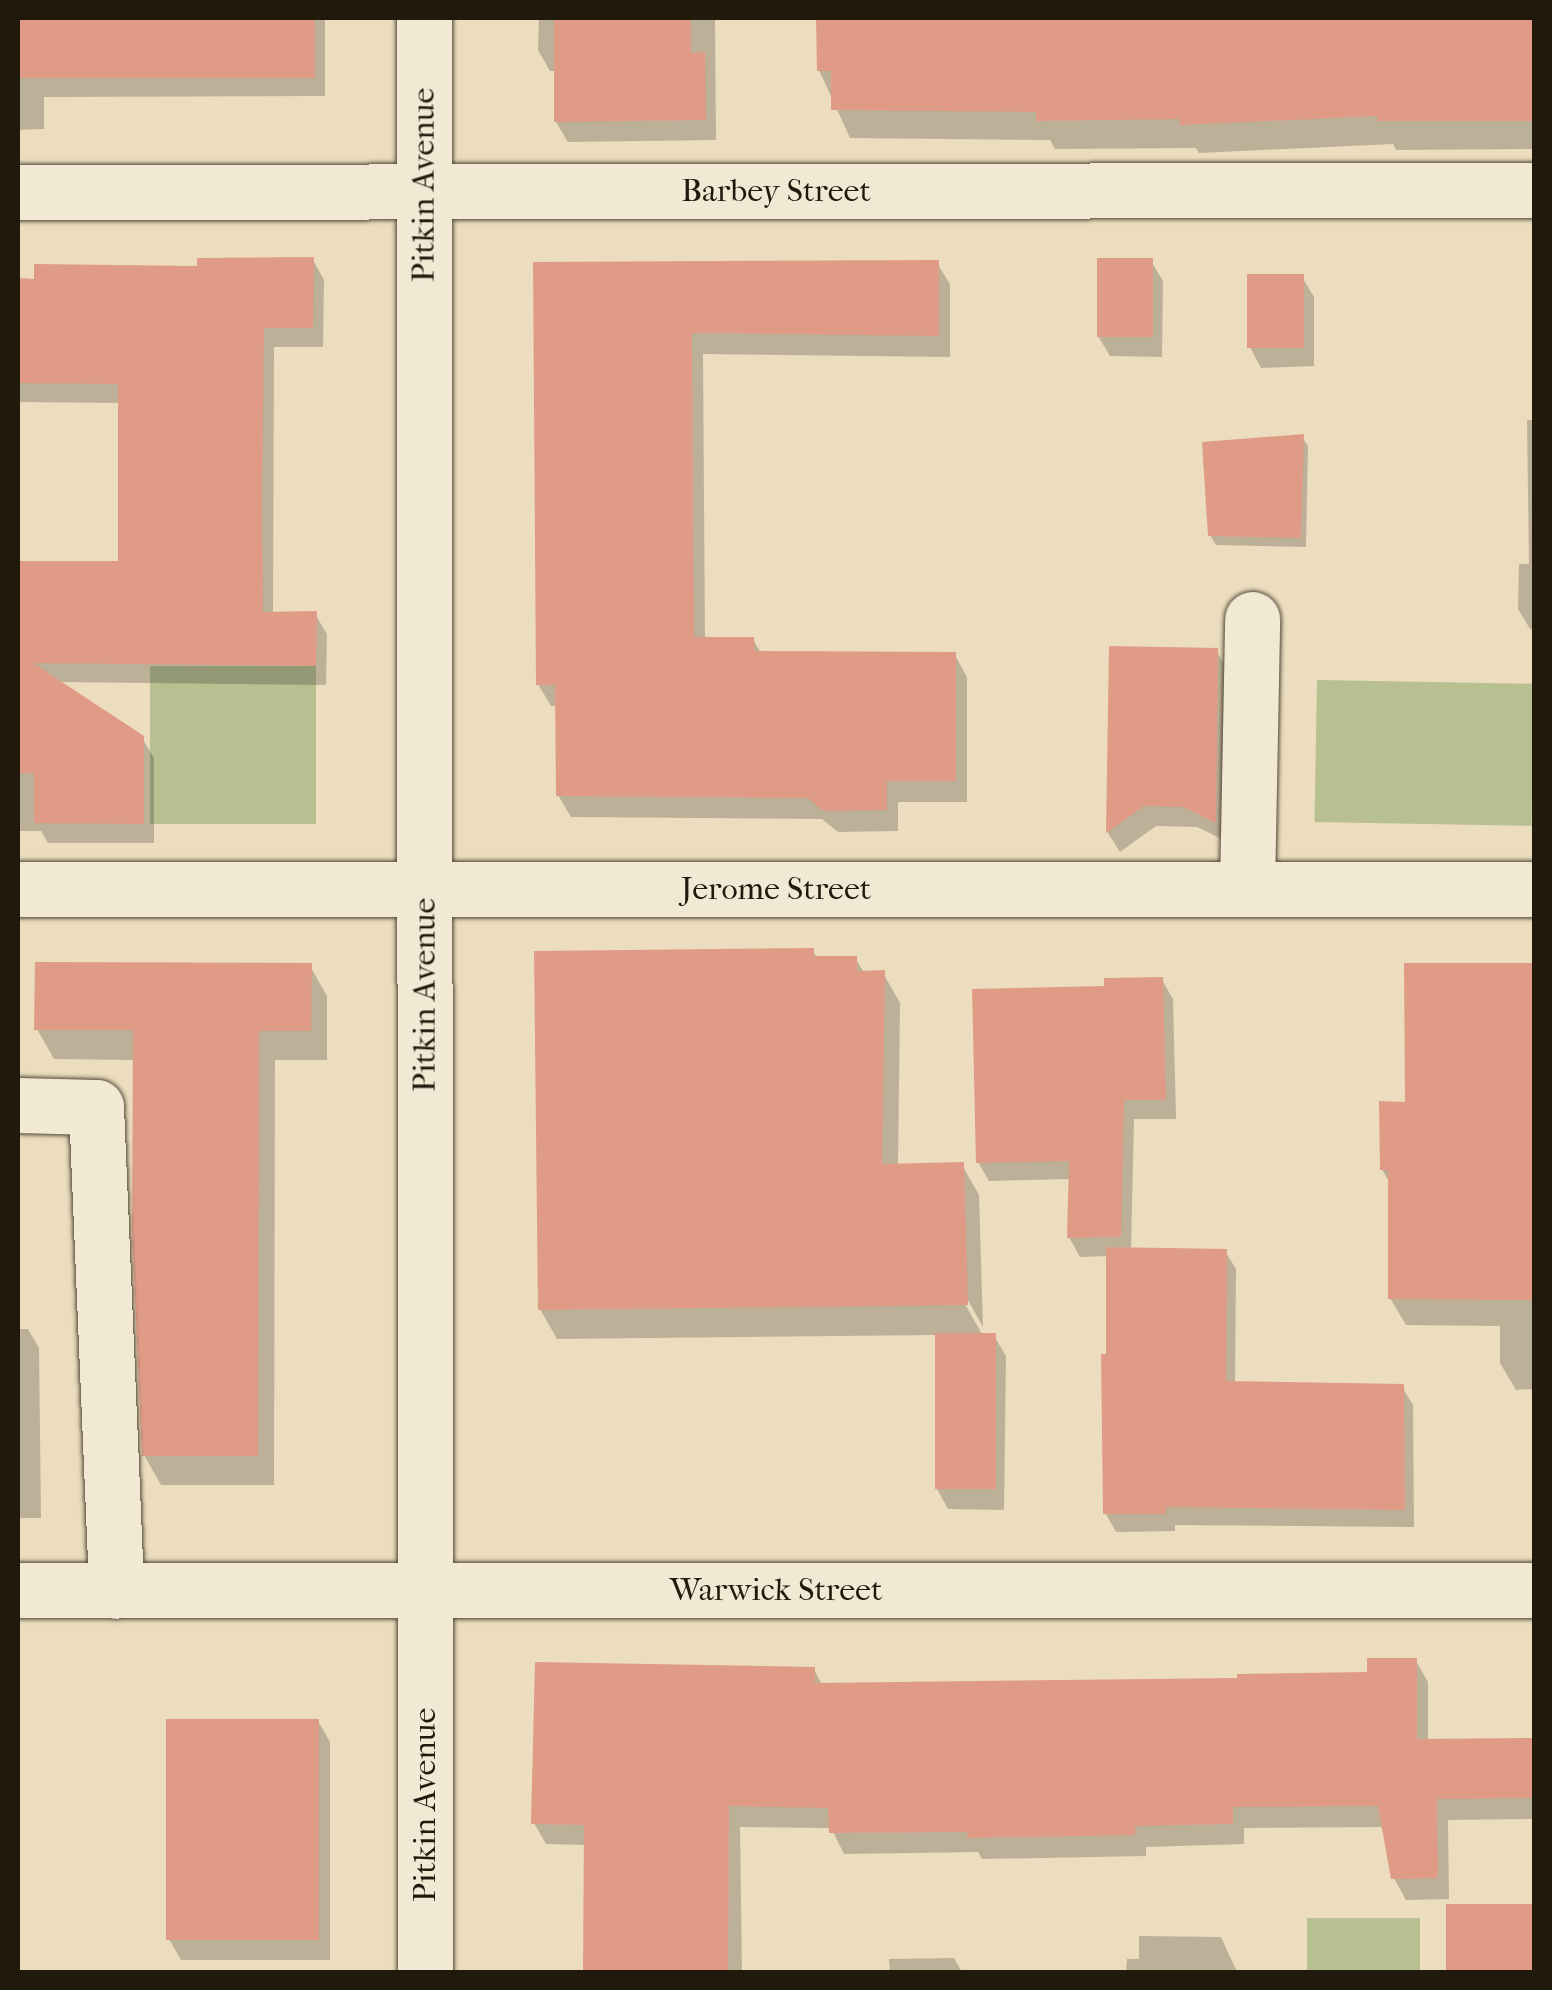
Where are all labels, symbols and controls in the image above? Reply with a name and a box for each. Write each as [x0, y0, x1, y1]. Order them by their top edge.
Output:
street label: Pitkin Avenue [405, 88, 443, 282]
street label: Barbey Street [681, 172, 871, 210]
street label: Jerome Street [681, 870, 871, 908]
street label: Pitkin Avenue [406, 898, 444, 1092]
street label: Warwick Street [670, 1571, 882, 1609]
street label: Pitkin Avenue [406, 1708, 444, 1902]

